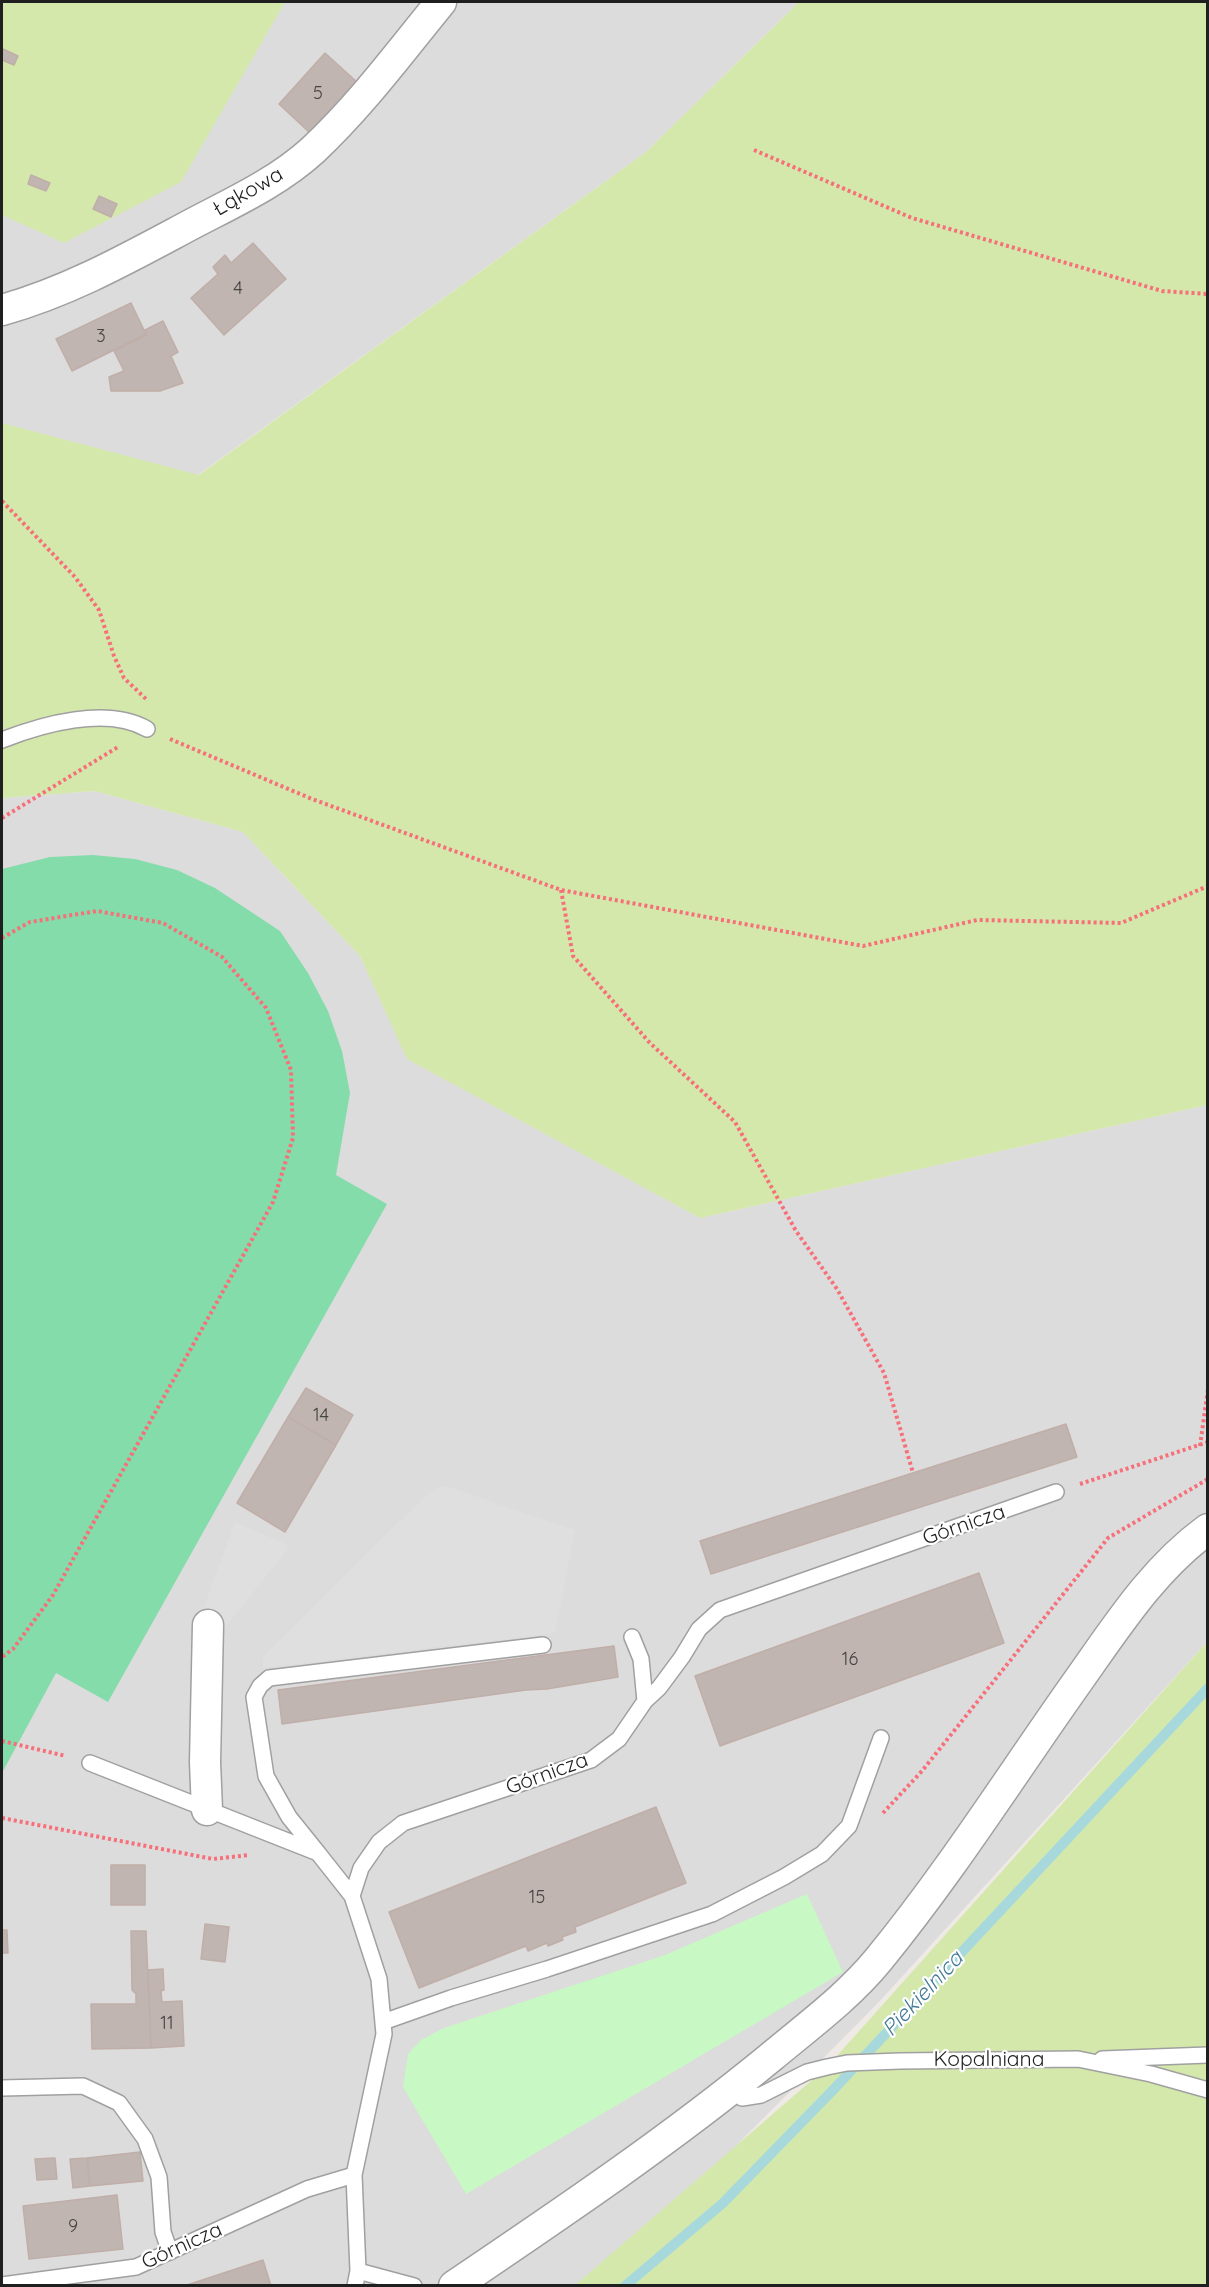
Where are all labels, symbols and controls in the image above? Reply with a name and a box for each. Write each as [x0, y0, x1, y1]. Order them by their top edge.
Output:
house number: 5 [313, 83, 323, 105]
street label: Łąkowa [208, 162, 288, 222]
house number: 4 [233, 278, 243, 300]
house number: 3 [96, 326, 106, 348]
house number: 14 [313, 1405, 329, 1427]
street label: Górnicza [919, 1499, 1009, 1551]
house number: 16 [842, 1649, 858, 1671]
street label: Górnicza [502, 1748, 592, 1800]
house number: 15 [529, 1887, 545, 1909]
water label: Piekielnica [877, 1946, 969, 2042]
house number: 11 [160, 2013, 174, 2035]
street label: Kopalniana [934, 2047, 1044, 2073]
house number: 9 [68, 2216, 78, 2238]
street label: Górnicza [138, 2217, 226, 2275]

